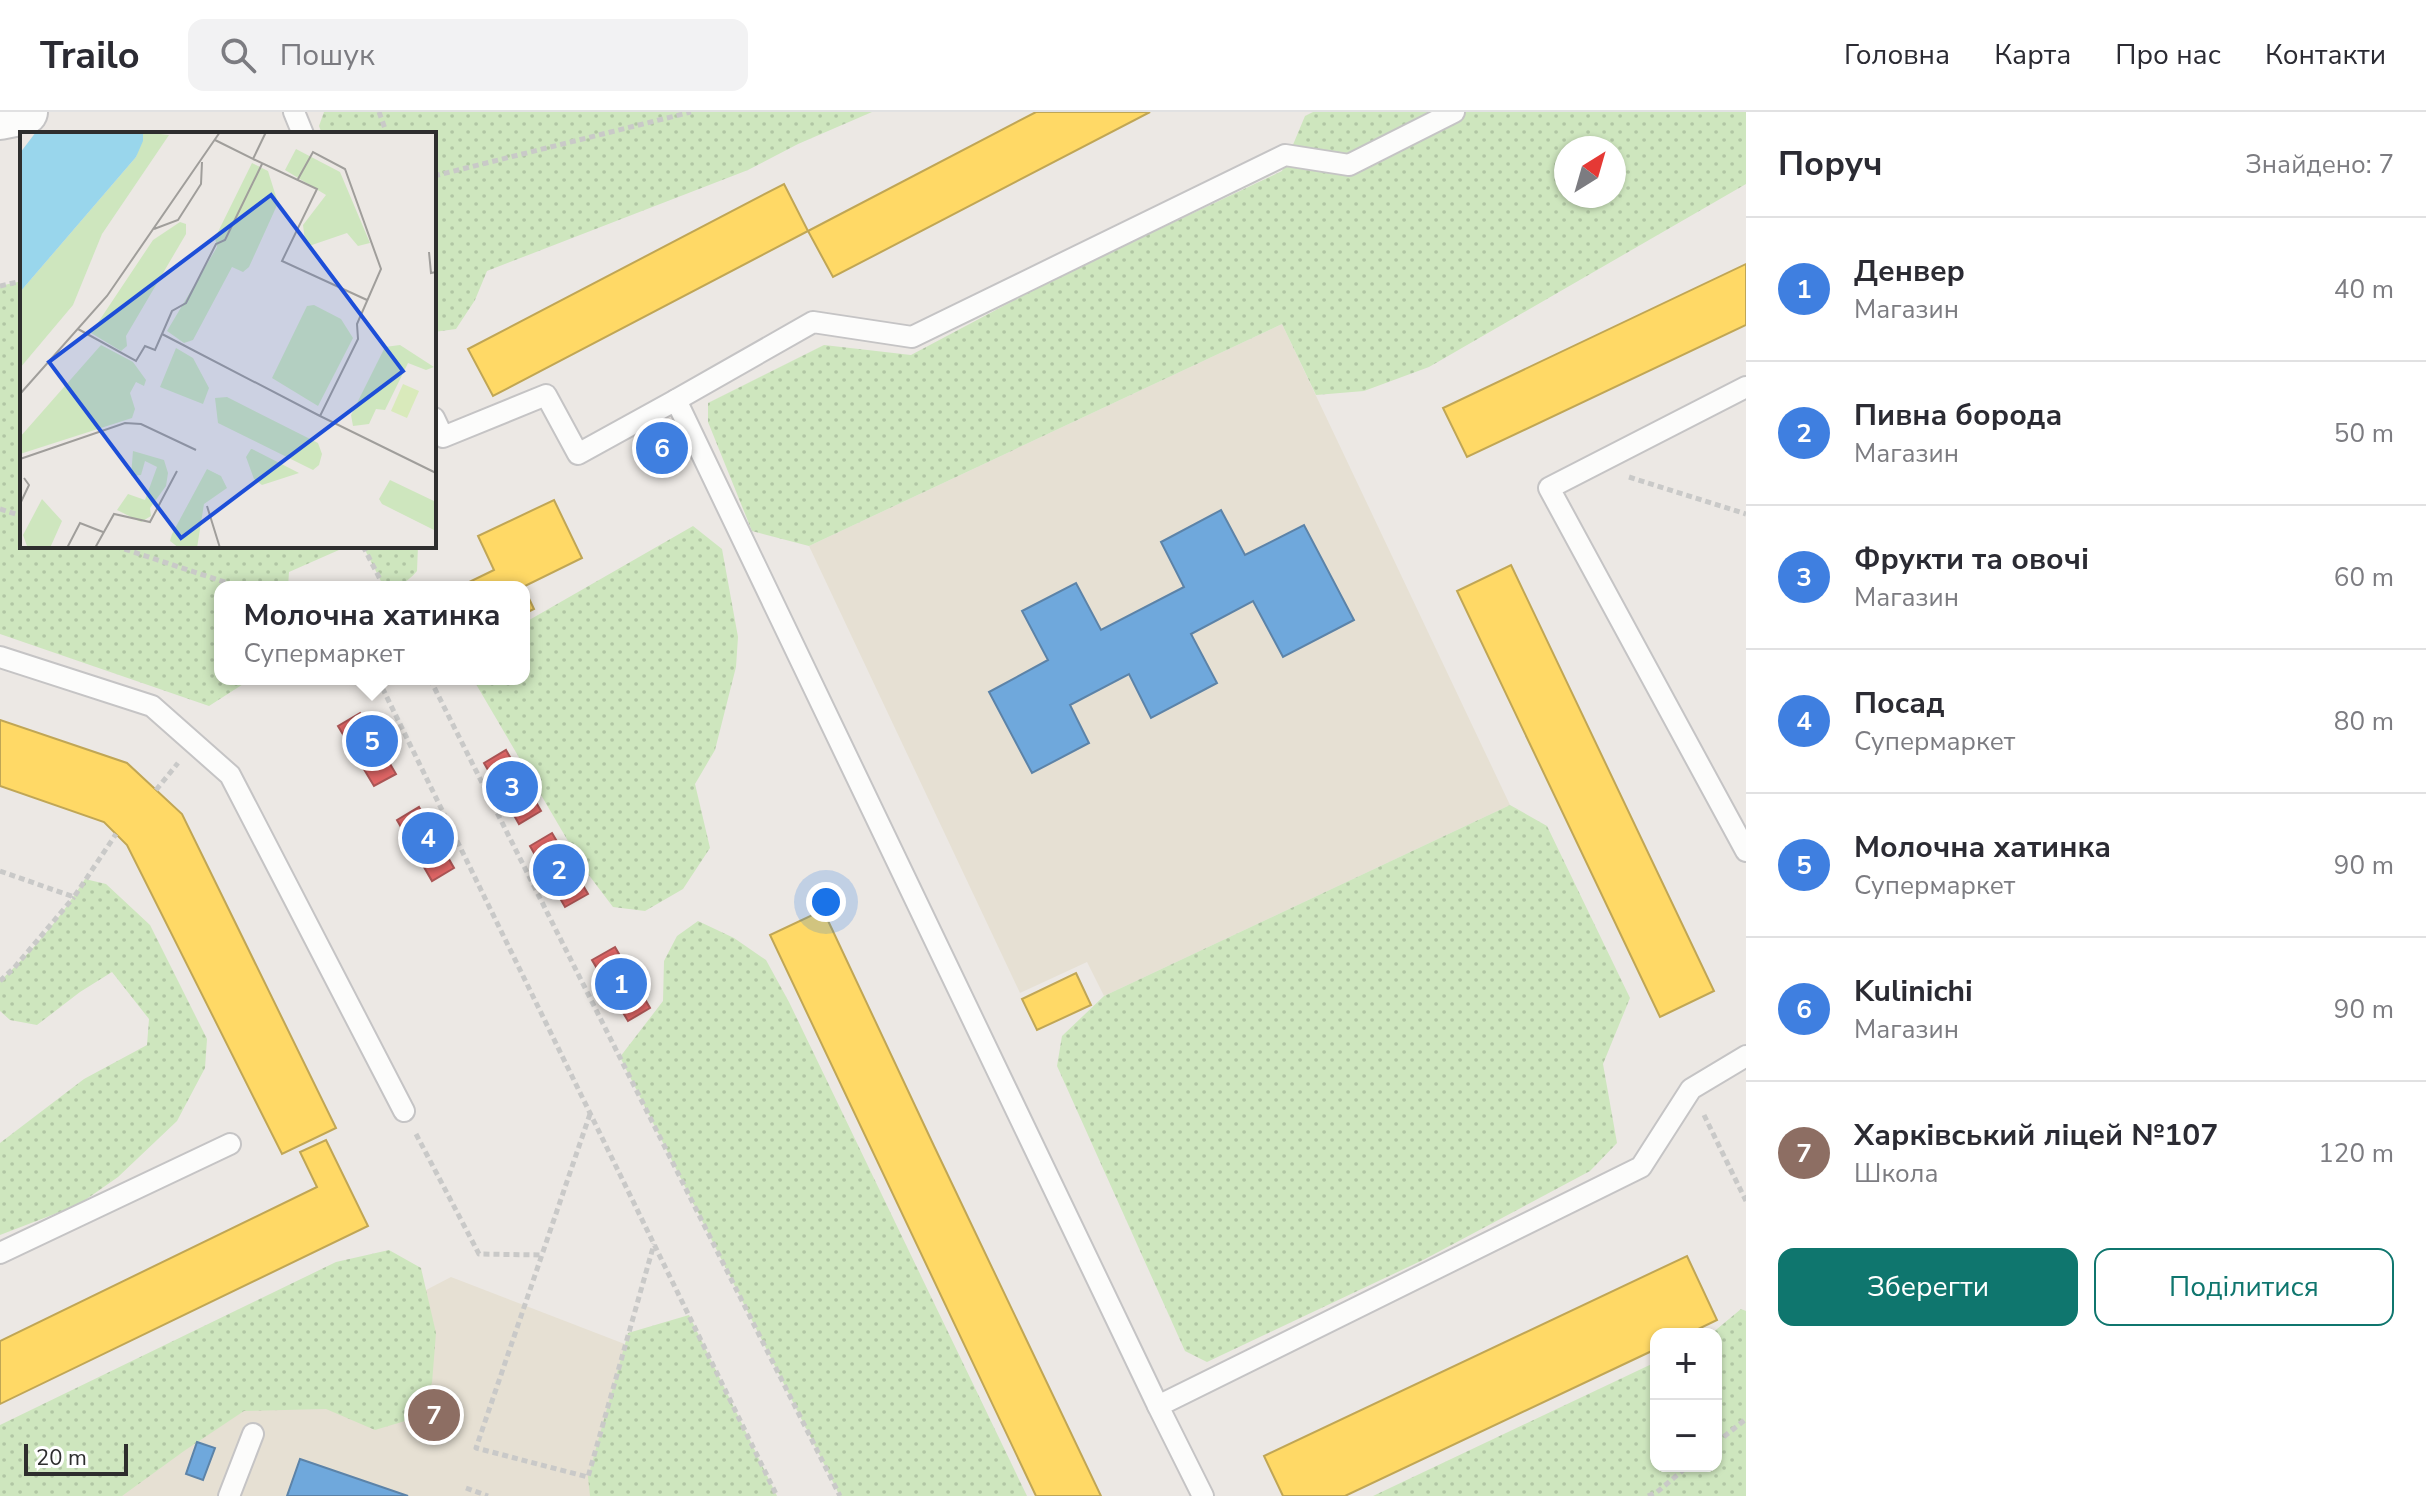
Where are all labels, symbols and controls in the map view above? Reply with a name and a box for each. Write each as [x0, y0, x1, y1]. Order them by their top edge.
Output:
search box [188, 19, 748, 91]
text: Trailo [40, 30, 140, 81]
icon: search [216, 33, 260, 77]
text: Пошук [280, 35, 375, 76]
text: Головна [1844, 36, 1950, 74]
text: Карта [1994, 36, 2071, 74]
text: Про нас [2115, 36, 2221, 74]
text: Контакти [2265, 36, 2386, 74]
inset map [20, 132, 436, 548]
north arrow [1554, 136, 1626, 208]
text: Поруч [1778, 141, 1883, 187]
text: Знайдено: 7 [2245, 147, 2394, 182]
text: Денвер [1854, 251, 1965, 292]
text: 1 [1796, 272, 1812, 307]
text: 40 m [2334, 272, 2394, 307]
text: Магазин [1854, 292, 1959, 327]
text: Пивна борода [1854, 395, 2062, 436]
text: 2 [1796, 416, 1812, 451]
text: 50 m [2334, 416, 2394, 451]
pin: 6 [636, 418, 688, 478]
text: Магазин [1854, 436, 1959, 471]
text: Фрукти та овочі [1854, 539, 2089, 580]
text: 3 [1796, 560, 1812, 595]
text: 60 m [2334, 560, 2394, 595]
text: Магазин [1854, 580, 1959, 615]
popup [214, 581, 530, 685]
text: Молочна хатинка [243, 595, 501, 636]
text: Супермаркет [243, 636, 405, 671]
text: Посад [1854, 683, 1945, 724]
text: 4 [1796, 704, 1812, 739]
text: 80 m [2334, 704, 2394, 739]
pin: 5 [346, 711, 398, 771]
text: Супермаркет [1854, 724, 2015, 759]
pin: 3 [486, 757, 538, 817]
pin: 4 [402, 808, 454, 868]
text: Молочна хатинка [1854, 827, 2111, 868]
pin: 2 [533, 840, 585, 900]
text: 5 [1796, 848, 1812, 883]
text: 90 m [2334, 848, 2394, 883]
text: Супермаркет [1854, 868, 2015, 903]
your location [806, 882, 846, 922]
pin: 1 [595, 954, 647, 1014]
text: Kulinichi [1854, 971, 1973, 1012]
text: 6 [1796, 992, 1812, 1027]
text: 90 m [2334, 992, 2394, 1027]
text: Магазин [1854, 1012, 1959, 1047]
text: Харківський ліцей №107 [1854, 1115, 2218, 1156]
text: 7 [1796, 1136, 1812, 1171]
text: 120 m [2318, 1136, 2394, 1171]
text: Школа [1854, 1156, 1938, 1191]
button: Зберегти [1778, 1248, 2078, 1326]
button: Поділитися [2094, 1248, 2394, 1326]
map controls [1650, 1328, 1722, 1472]
button: + [1650, 1328, 1722, 1400]
pin: 7 [408, 1385, 460, 1445]
button: − [1650, 1400, 1722, 1472]
scale bar [24, 1440, 128, 1476]
text: 20 m [36, 1443, 87, 1473]

